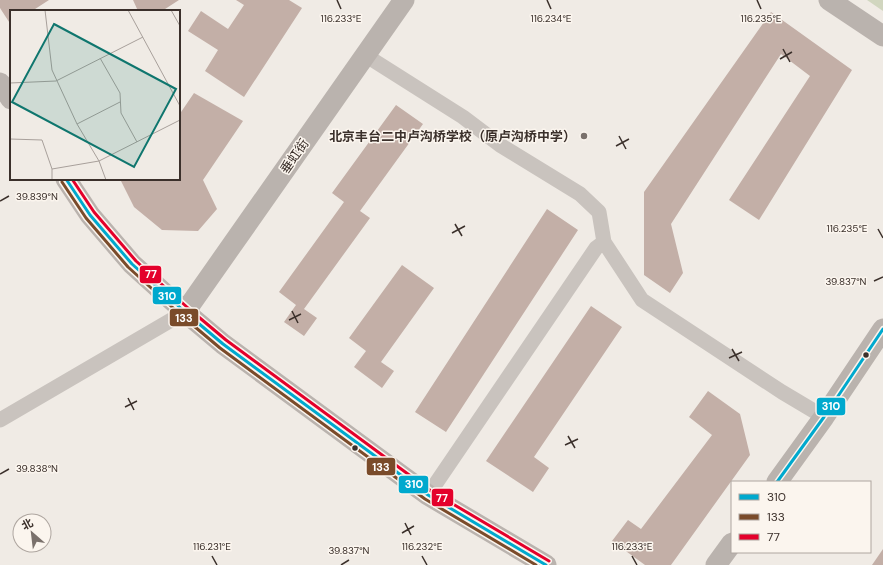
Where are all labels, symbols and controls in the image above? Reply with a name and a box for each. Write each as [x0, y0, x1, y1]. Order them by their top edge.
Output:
inset map [10, 10, 180, 180]
text: 116.233°E [321, 12, 362, 25]
text: 116.234°E [531, 12, 572, 25]
text: 116.235°E [741, 12, 782, 25]
place label: 北京丰台二中卢沟桥学校（原卢沟桥中学） [329, 128, 576, 145]
marker: 北京丰台二中卢沟桥学校（原卢沟桥中学） [579, 131, 589, 141]
street label: 垂虹街 [276, 135, 313, 177]
text: 39.839°N [16, 190, 58, 203]
text: 116.235°E [827, 222, 868, 235]
line badge: 77 [139, 265, 162, 284]
text: 77 [145, 267, 157, 281]
text: 39.837°N [825, 275, 867, 288]
line badge: 310 [152, 286, 182, 305]
text: 310 [158, 289, 176, 303]
line badge: 133 [169, 308, 199, 327]
text: 133 [175, 311, 193, 325]
unlabelled marker [861, 350, 871, 360]
line badge: 310 [816, 397, 846, 416]
text: 310 [822, 399, 840, 413]
unlabelled marker [350, 443, 360, 453]
line badge: 133 [366, 457, 396, 476]
text: 133 [372, 460, 390, 474]
text: 39.838°N [16, 462, 58, 475]
line badge: 310 [398, 475, 429, 494]
text: 310 [405, 477, 423, 491]
legend [731, 481, 871, 553]
line badge: 77 [431, 488, 454, 507]
text: 310 [767, 489, 786, 505]
text: 77 [436, 491, 448, 505]
text: 133 [767, 509, 785, 525]
north arrow [12, 513, 52, 553]
text: 北 [19, 515, 35, 533]
text: 77 [767, 529, 780, 545]
text: 116.231°E [193, 540, 231, 553]
text: 116.232°E [402, 540, 443, 553]
text: 116.233°E [612, 540, 653, 553]
text: 39.837°N [328, 544, 370, 557]

